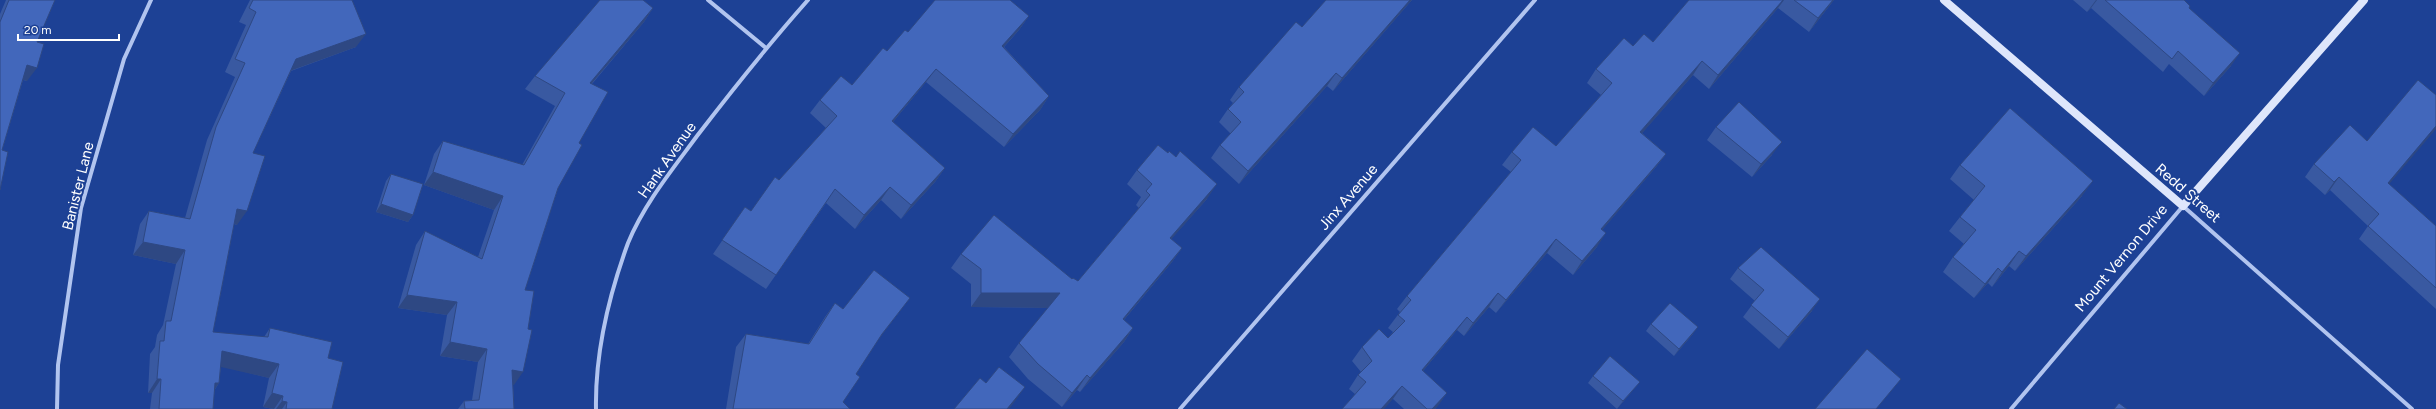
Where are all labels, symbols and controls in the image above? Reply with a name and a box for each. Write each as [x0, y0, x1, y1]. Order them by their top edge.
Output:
scale bar [18, 16, 119, 42]
text: 20 m [24, 23, 52, 37]
street label: Hank Avenue [634, 118, 700, 202]
street label: Banister Lane [58, 140, 98, 232]
street label: Jinx Avenue [1315, 160, 1381, 234]
street label: Redd Street [2152, 160, 2225, 227]
street label: Mount Vernon Drive [2071, 201, 2171, 315]

